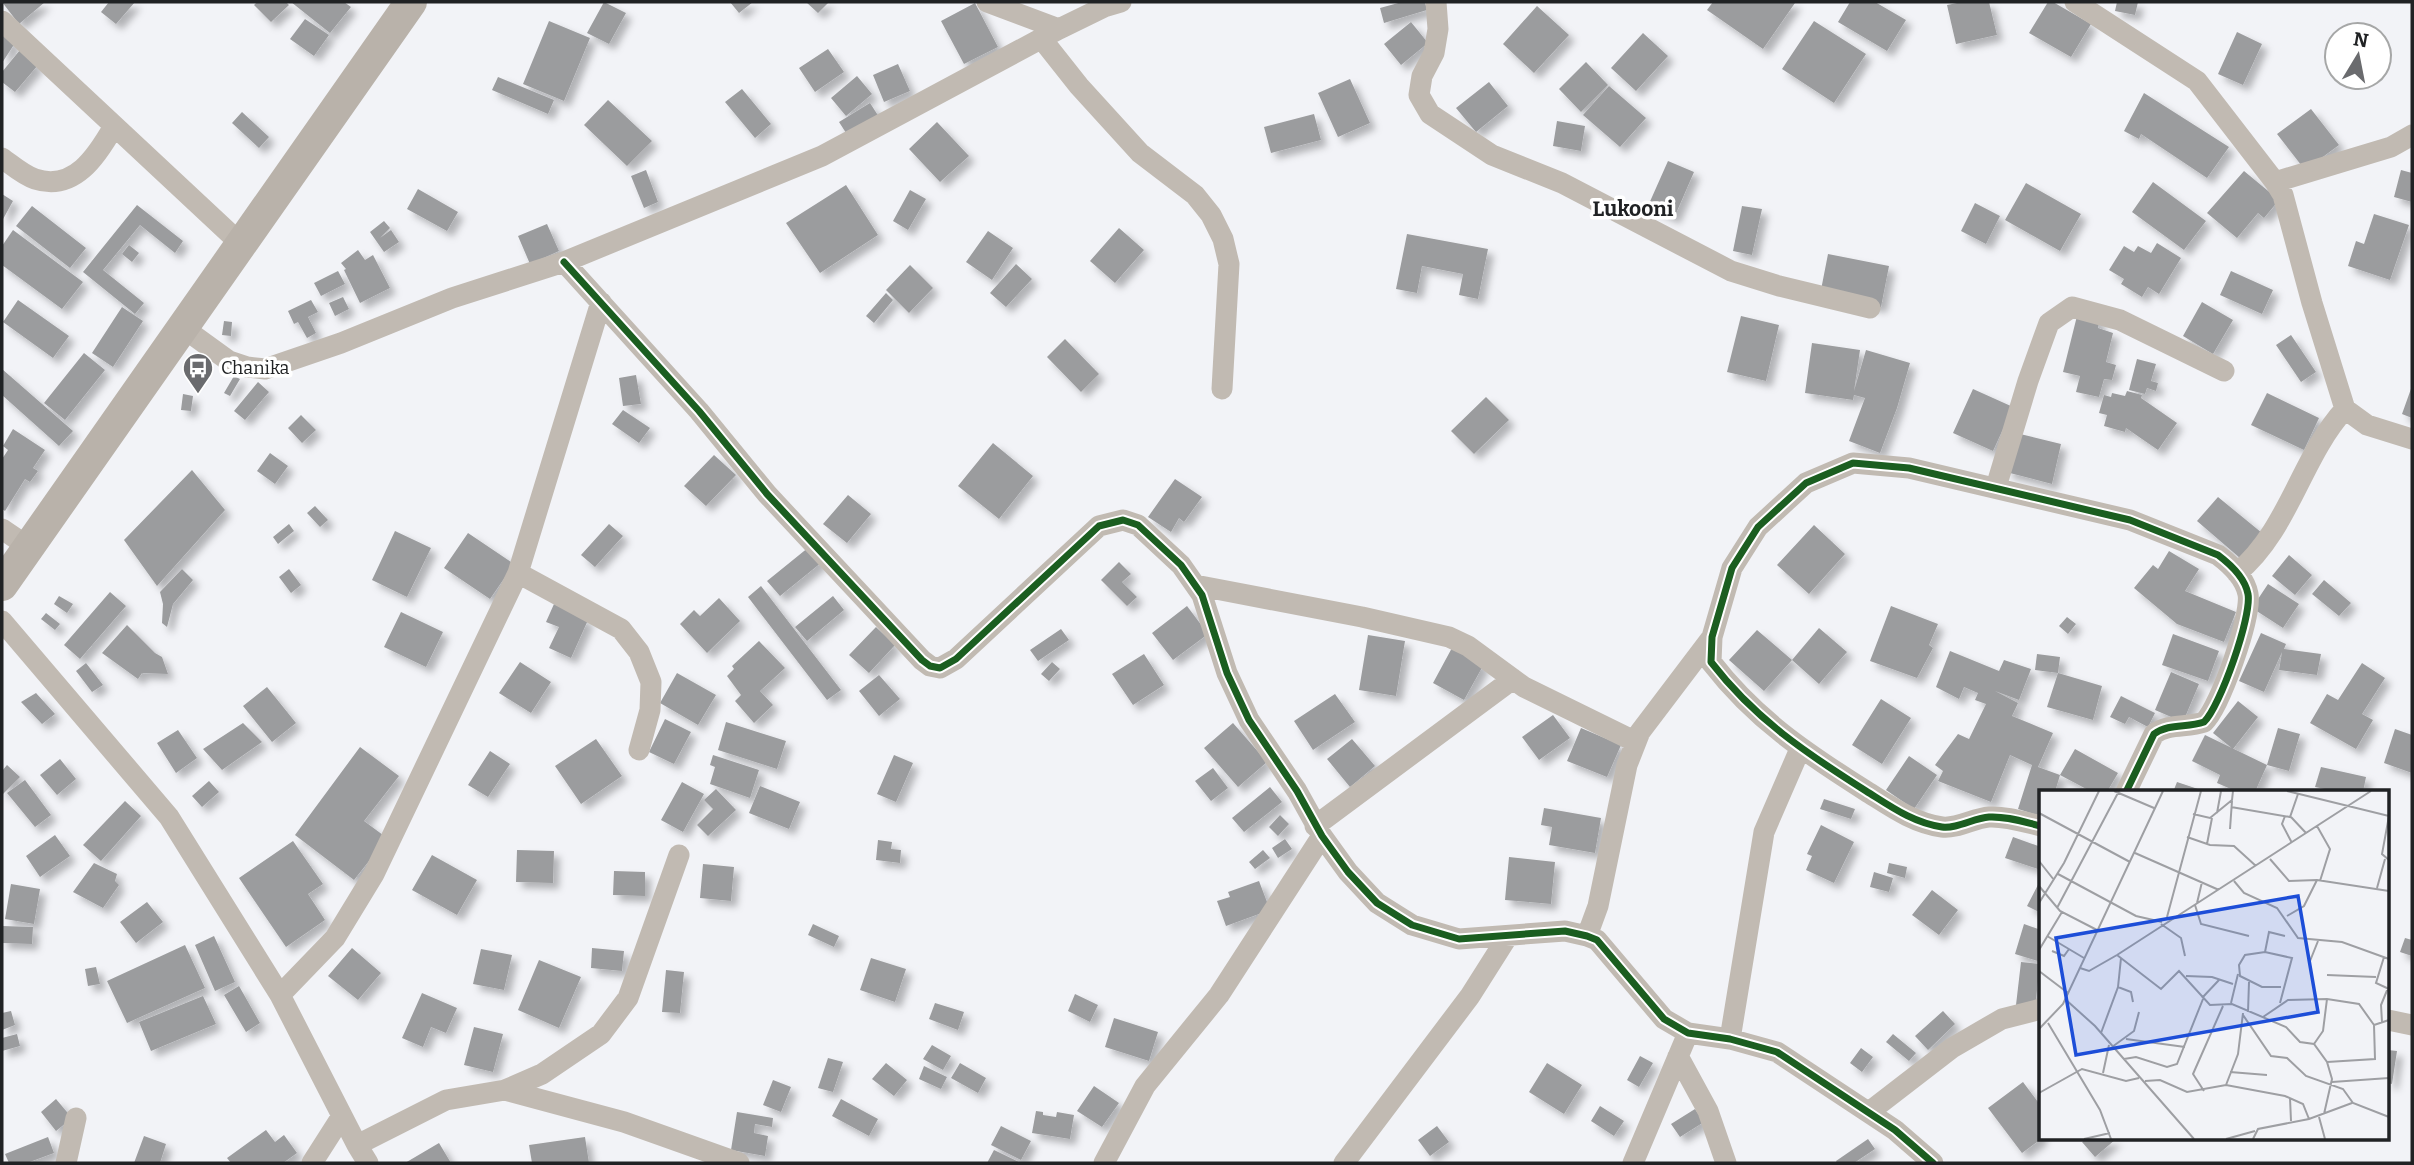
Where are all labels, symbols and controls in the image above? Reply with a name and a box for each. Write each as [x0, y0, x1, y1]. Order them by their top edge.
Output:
north arrow [2323, 21, 2393, 91]
text: N [2352, 27, 2370, 52]
district label: Lukooni [1593, 196, 1674, 222]
bus stop icon: Chanika [181, 351, 215, 395]
place label: Chanika [221, 357, 290, 379]
inset map [2039, 790, 2390, 1140]

